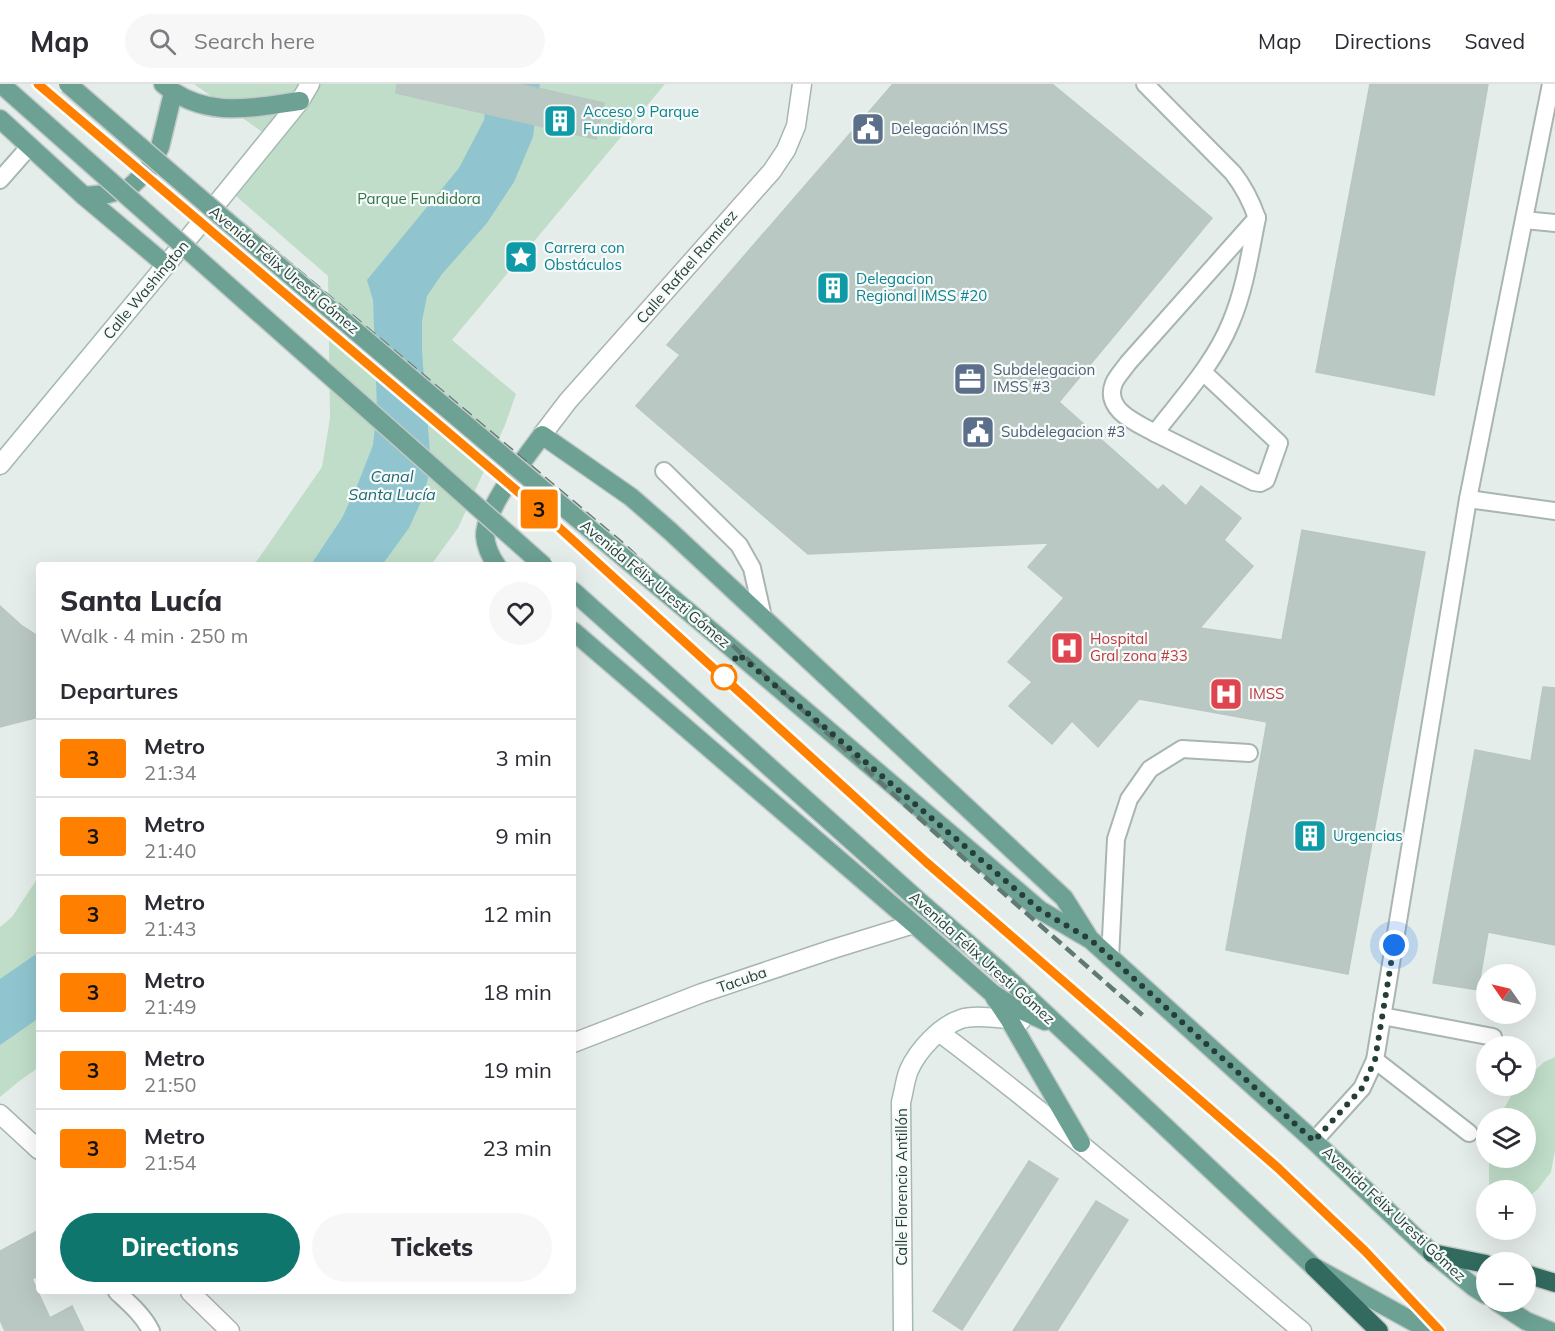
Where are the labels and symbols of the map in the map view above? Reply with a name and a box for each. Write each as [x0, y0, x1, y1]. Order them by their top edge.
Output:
place label: Acceso 9 Parque Fundidora [583, 102, 699, 138]
building icon: Acceso 9 Parque Fundidora [542, 103, 578, 139]
public building icon: Delegación IMSS [850, 111, 886, 147]
place label: Delegación IMSS [891, 119, 1008, 138]
park label: Parque Fundidora [357, 189, 481, 208]
street label: Avenida Félix Uresti Gómez [206, 201, 363, 338]
street label: Calle Rafael Ramírez [632, 206, 741, 327]
street label: Calle Washington [99, 236, 192, 343]
place label: Carrera con Obstáculos [544, 238, 625, 274]
place icon: Carrera con Obstáculos [503, 239, 539, 275]
place label: Delegacion Regional IMSS #20 [856, 269, 987, 305]
building icon: Delegacion Regional IMSS #20 [815, 270, 851, 306]
place label: Subdelegacion IMSS #3 [993, 360, 1095, 396]
office icon: Subdelegacion IMSS #3 [952, 361, 988, 397]
public building icon: Subdelegacion #3 [960, 414, 996, 450]
place label: Subdelegacion #3 [1001, 422, 1125, 441]
water label: Canal Santa Lucía [348, 466, 436, 504]
line badge: 3 [520, 490, 558, 528]
street label: Avenida Félix Uresti Gómez [577, 515, 734, 652]
place label: Hospital Gral zona #33 [1090, 629, 1188, 665]
hospital icon: Hospital Gral zona #33 [1049, 630, 1085, 666]
unlabelled marker [711, 664, 737, 690]
hospital icon: IMSS [1208, 676, 1244, 712]
place label: IMSS [1249, 684, 1284, 703]
building icon: Urgencias [1292, 818, 1328, 854]
place label: Urgencias [1333, 826, 1403, 845]
street label: Avenida Félix Uresti Gómez [906, 887, 1059, 1028]
your location [1379, 930, 1409, 960]
street label: Tacuba [715, 962, 769, 997]
north arrow [1476, 964, 1536, 1024]
street label: Calle Florencio Antillón [892, 1108, 911, 1266]
street label: Avenida Félix Uresti Gómez [1319, 1142, 1470, 1285]

